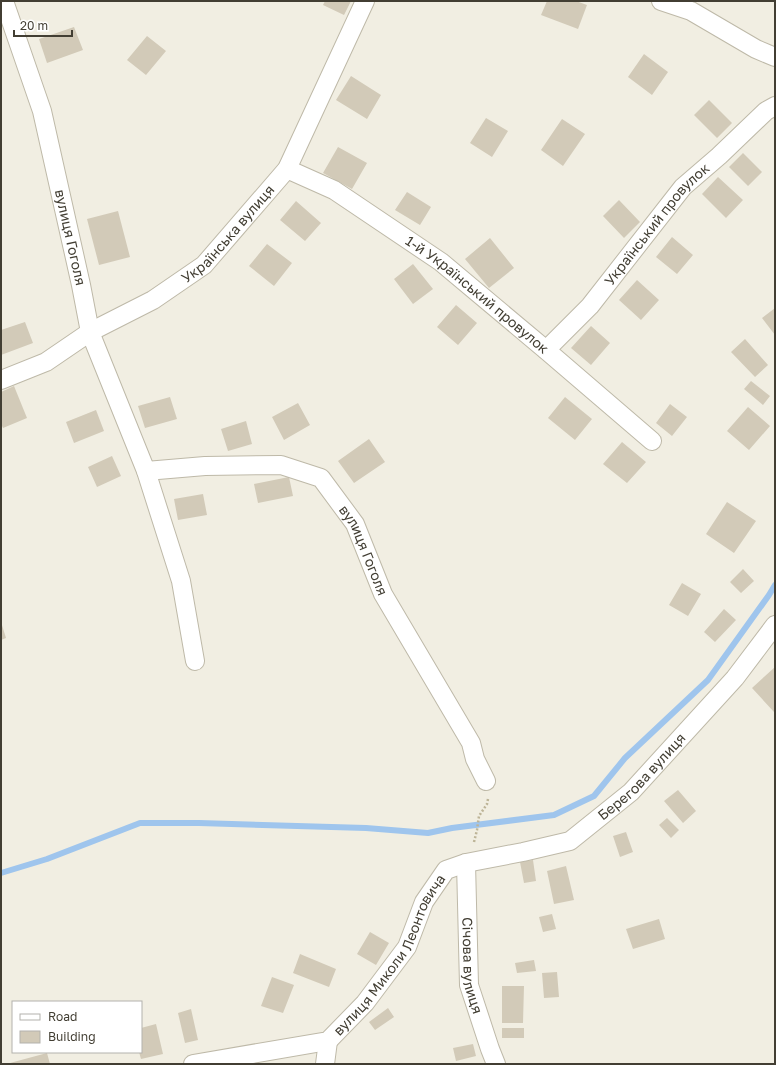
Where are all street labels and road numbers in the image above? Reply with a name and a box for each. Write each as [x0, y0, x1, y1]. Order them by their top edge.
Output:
street label: Український провулок [600, 159, 713, 289]
street label: Українська вулиця [178, 181, 278, 286]
street label: вулиця Гоголя [52, 188, 90, 287]
street label: 1-й Український провулок [403, 232, 553, 357]
street label: вулиця Гоголя [336, 501, 392, 598]
street label: Берегова вулиця [594, 729, 689, 823]
street label: вулиця Миколи Леонтовича [329, 871, 449, 1039]
street label: Січова вулиця [459, 917, 487, 1016]

